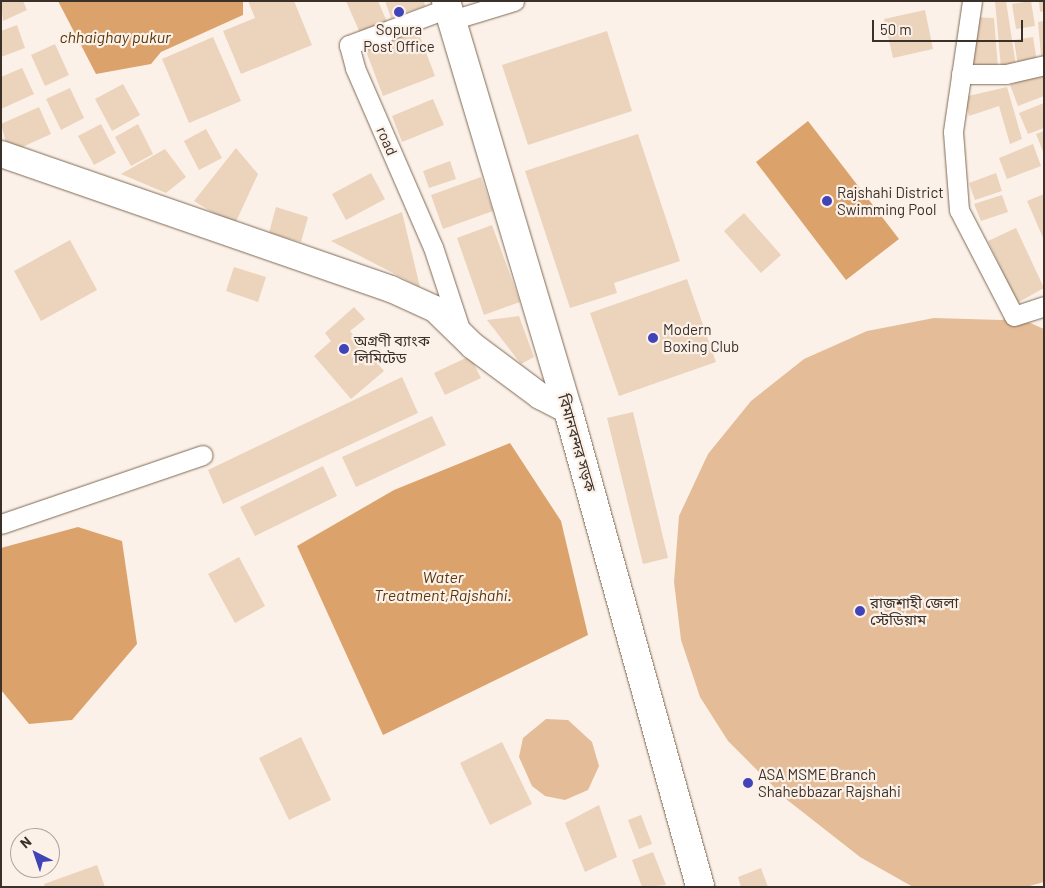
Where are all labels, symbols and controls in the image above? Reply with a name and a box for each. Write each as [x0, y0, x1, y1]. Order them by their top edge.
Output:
marker: Sopura Post Office [393, 6, 405, 18]
scale bar [875, 10, 1026, 42]
place label: Sopura Post Office [363, 20, 435, 55]
text: 50 m [880, 20, 912, 38]
water label: chhaighay pukur [59, 27, 171, 47]
street label: road [373, 124, 401, 158]
place label: Rajshahi District Swimming Pool [837, 183, 944, 218]
marker: Rajshahi District Swimming Pool [821, 195, 833, 207]
place label: Modern Boxing Club [663, 320, 739, 355]
place label: অগ্রণী ব্যাংক লিমিটেড [354, 331, 430, 366]
marker: Modern Boxing Club [647, 332, 659, 344]
marker: অগ্রণী ব্যাংক লিমিটেড [338, 343, 350, 355]
street label: বিমানবন্দর সড়ক [554, 392, 600, 494]
water label: Water Treatment,Rajshahi. [374, 567, 512, 605]
place label: রাজশাহী জেলা স্টেডিয়াম [870, 593, 958, 628]
marker: রাজশাহী জেলা স্টেডিয়াম [854, 605, 866, 617]
place label: ASA MSME Branch Shahebbazar Rajshahi [758, 765, 901, 800]
marker: ASA MSME Branch Shahebbazar Rajshahi [742, 777, 754, 789]
north arrow [10, 828, 60, 878]
text: N [16, 833, 35, 852]

